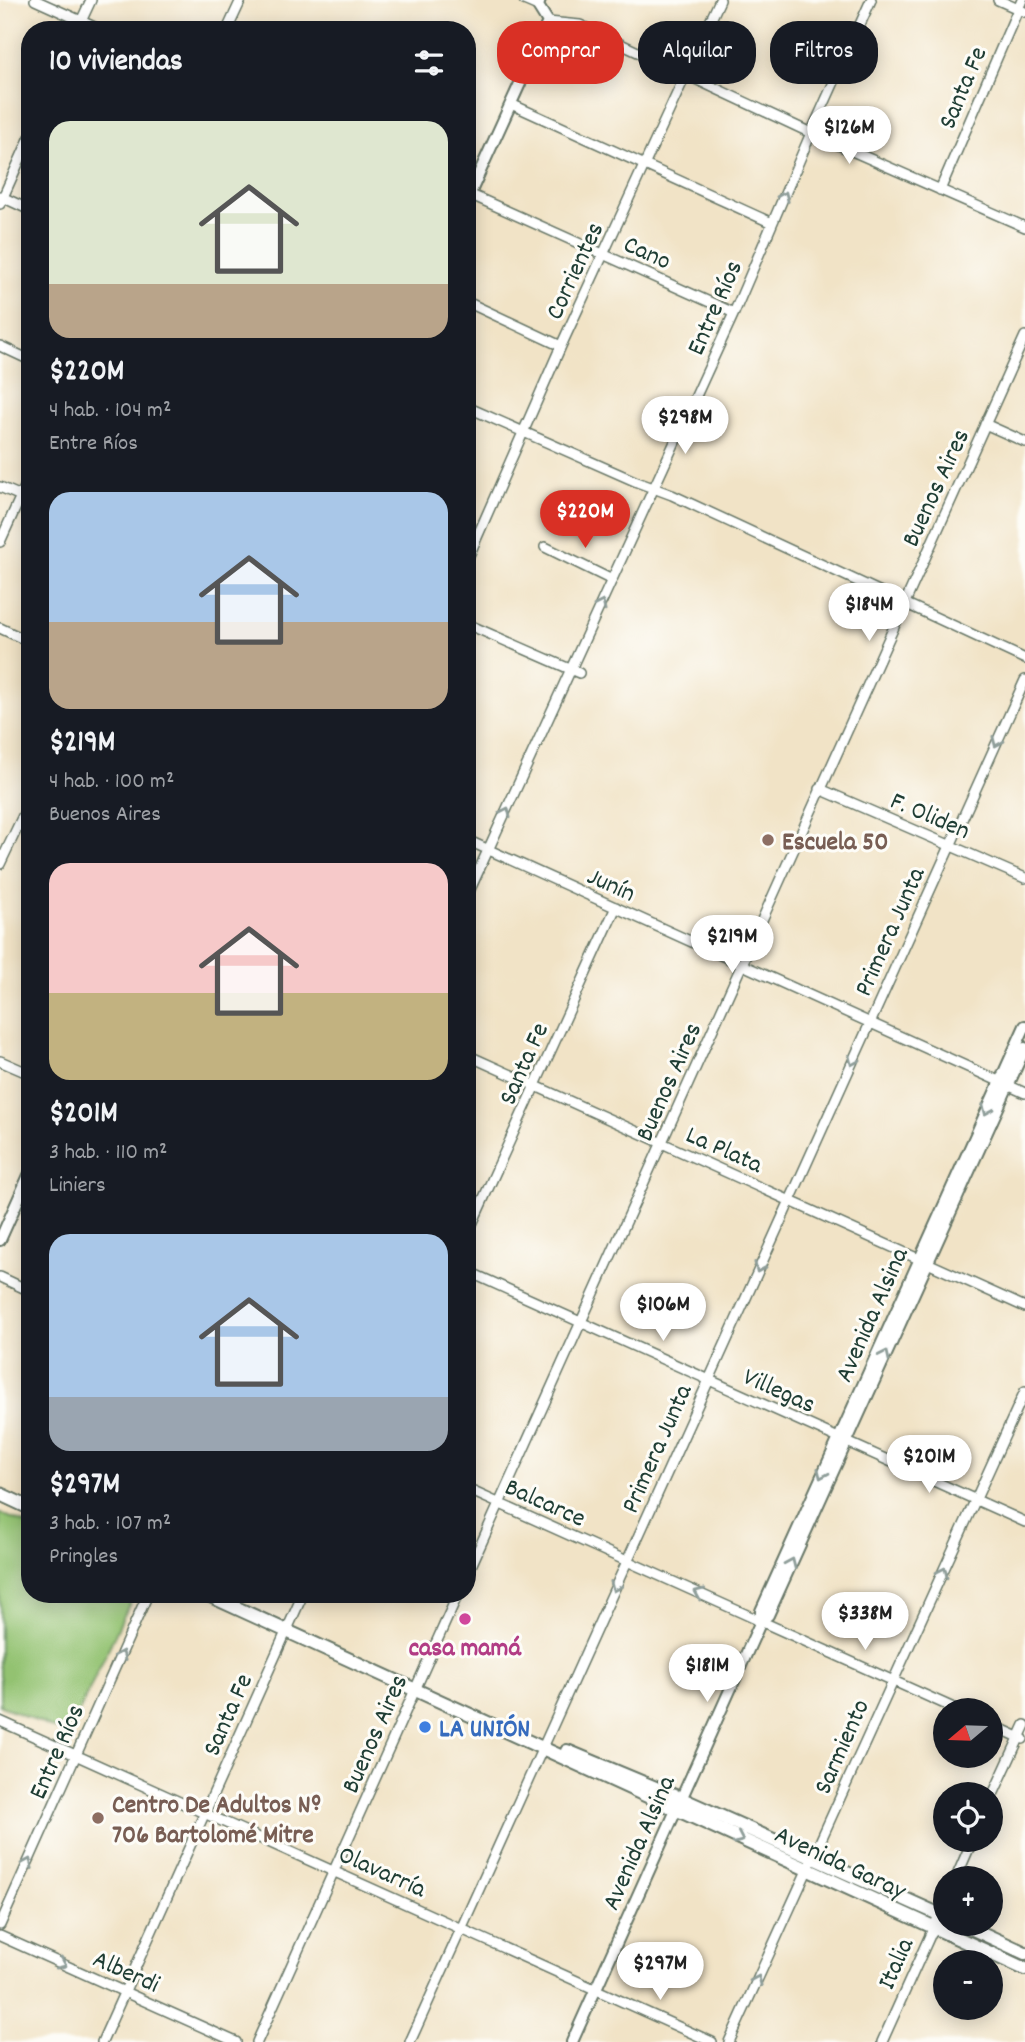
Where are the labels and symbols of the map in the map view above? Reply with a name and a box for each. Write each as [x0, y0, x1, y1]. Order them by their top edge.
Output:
street label: Santa Fe [930, 41, 998, 135]
pin: $126M [800, 106, 898, 166]
one-way arrow [776, 191, 790, 204]
street label: Corrientes [537, 217, 615, 326]
street label: Cano [617, 227, 676, 281]
street label: Entre Ríos [679, 255, 754, 362]
pin: $298M [636, 396, 734, 456]
street label: Buenos Aires [894, 423, 981, 554]
pin: $220M [536, 490, 634, 550]
pin: $184M [820, 584, 918, 643]
one-way arrow [593, 600, 607, 612]
one-way arrow [991, 735, 1005, 747]
street label: F. Oliden [884, 784, 975, 851]
one-way arrow [498, 807, 512, 819]
place label: Escuela 50 [782, 825, 888, 862]
marker: Escuela 50 [760, 832, 776, 848]
street label: Junín [580, 859, 641, 913]
street label: Primera Junta [846, 861, 936, 1003]
pin: $219M [683, 916, 781, 975]
street label: Santa Fe [491, 1017, 560, 1111]
street label: Buenos Aires [628, 1017, 713, 1148]
one-way arrow [847, 1054, 861, 1066]
one-way arrow [981, 1103, 995, 1116]
street label: La Plata [679, 1118, 769, 1185]
street label: Avenida Alsina [827, 1241, 920, 1389]
one-way arrow [753, 1261, 767, 1273]
pin: $106M [614, 1284, 712, 1343]
one-way arrow [877, 1350, 891, 1363]
street label: Villegas [737, 1360, 821, 1424]
street label: Primera Junta [613, 1378, 703, 1520]
pin: $201M [880, 1436, 978, 1495]
one-way arrow [816, 1467, 830, 1479]
street label: Balcarce [498, 1470, 591, 1538]
one-way arrow [783, 1558, 797, 1570]
one-way arrow [935, 1567, 949, 1579]
one-way arrow [609, 1580, 623, 1592]
one-way arrow [693, 1587, 706, 1601]
pin: $338M [816, 1592, 914, 1652]
marker: casa mamá [457, 1611, 473, 1627]
place label: casa mamá [409, 1631, 522, 1668]
pin: $181M [658, 1644, 756, 1704]
one-way arrow [113, 1650, 127, 1662]
street label: Santa Fe [195, 1668, 264, 1762]
street label: Buenos Aires [334, 1669, 419, 1800]
street label: Sarmiento [806, 1694, 881, 1801]
north arrow [933, 1698, 1003, 1768]
street label: Entre Ríos [21, 1699, 96, 1806]
place label: LA UNIÓN [439, 1712, 530, 1749]
marker: LA UNIÓN [417, 1719, 433, 1735]
street label: Avenida Alsina [594, 1769, 687, 1917]
place label: Centro De Adultos Nº 706 Bartolomé Mitre [112, 1788, 322, 1855]
marker: Centro De Adultos Nº 706 Bartolomé Mitre [90, 1810, 106, 1826]
street label: Avenida Garay [768, 1818, 912, 1911]
one-way arrow [732, 1831, 744, 1845]
street label: Olavarría [332, 1837, 432, 1909]
one-way arrow [20, 1857, 34, 1870]
street label: Italia [870, 1932, 925, 1996]
street label: Alberdi [86, 1942, 165, 2004]
pin: $297M [611, 1942, 709, 2002]
one-way arrow [55, 1956, 67, 1970]
one-way arrow [749, 1975, 763, 1987]

